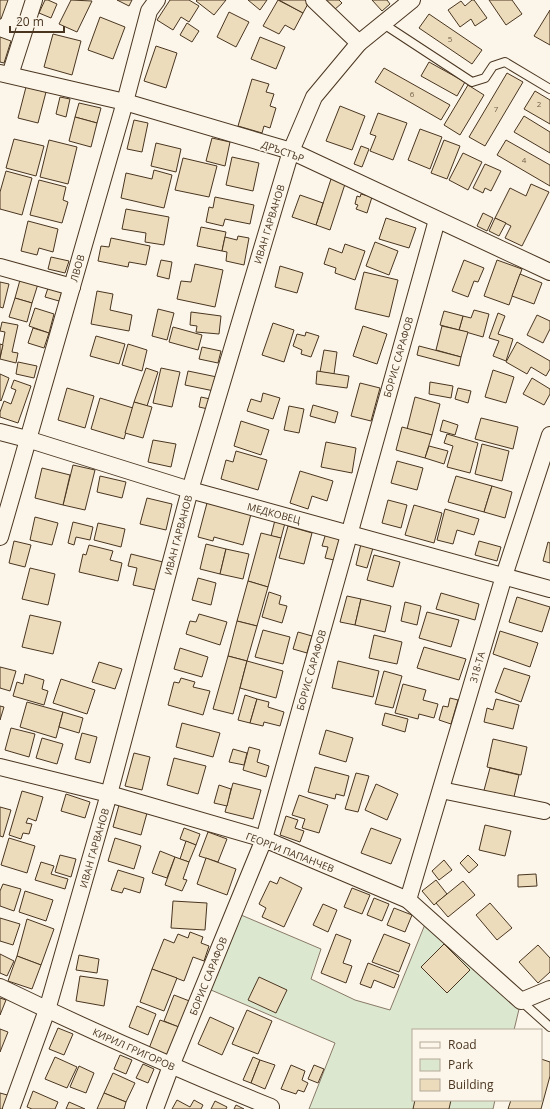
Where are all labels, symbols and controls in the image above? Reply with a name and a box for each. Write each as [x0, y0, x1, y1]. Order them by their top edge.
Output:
scale bar [10, 8, 64, 34]
text: 20 m [16, 13, 44, 30]
house number: 5 [448, 33, 453, 44]
house number: 6 [410, 88, 415, 99]
house number: 2 [537, 98, 542, 109]
house number: 7 [494, 103, 499, 114]
street label: ДРЪСТЪР [260, 137, 306, 165]
house number: 4 [522, 154, 527, 165]
street label: ИВАН ГАРВАНОВ [250, 183, 288, 265]
street label: ЛВОВ [66, 253, 88, 283]
street label: БОРИС САРАФОВ [380, 315, 416, 399]
street label: ИВАН ГАРВАНОВ [161, 493, 195, 577]
street label: МЕДКОВЕЦ [246, 499, 303, 527]
street label: БОРИС САРАФОВ [293, 628, 329, 712]
street label: 318-ТА [466, 649, 488, 684]
street label: ИВАН ГАРВАНОВ [76, 807, 112, 889]
street label: ГЕОРГИ ПАПАНЧЕВ [244, 829, 336, 875]
street label: БОРИС САРАФОВ [186, 935, 230, 1017]
street label: КИРИЛ ГРИГОРОВ [91, 1025, 177, 1073]
legend [412, 1029, 542, 1101]
text: Road [448, 1036, 477, 1053]
text: Park [448, 1056, 474, 1073]
text: Building [448, 1076, 494, 1093]

